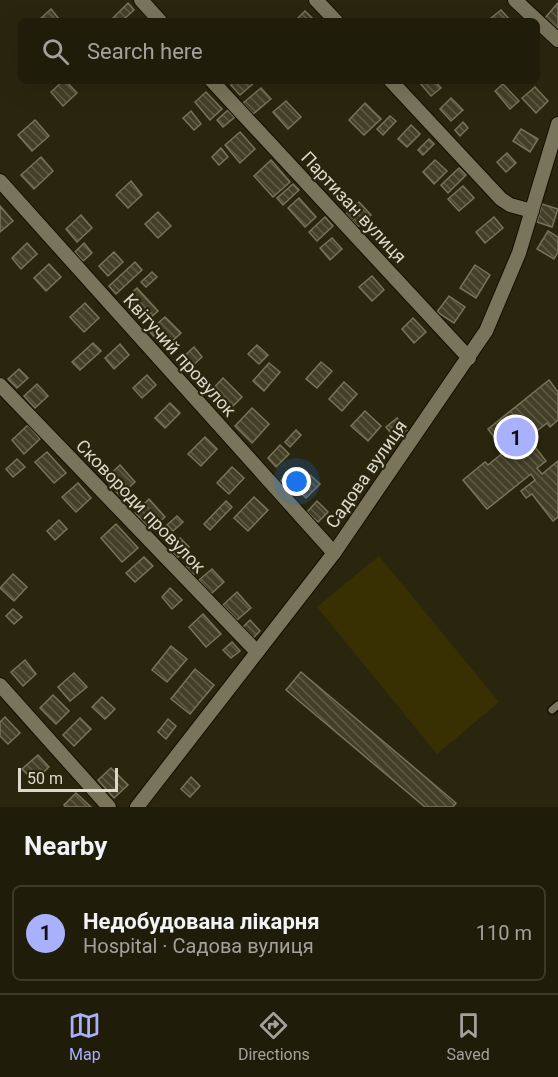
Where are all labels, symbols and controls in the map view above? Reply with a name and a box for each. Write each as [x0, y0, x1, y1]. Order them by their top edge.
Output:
search box [18, 18, 540, 84]
icon: search [39, 35, 72, 68]
text: Search here [87, 39, 203, 64]
street label: Партизан вулиця [297, 147, 411, 267]
street label: Квітучий провулок [119, 289, 241, 421]
pin: 1 [496, 414, 536, 460]
street label: Садова вулиця [321, 416, 411, 532]
street label: Сковороди провулок [72, 435, 210, 577]
your location [282, 467, 311, 496]
scale bar [18, 765, 118, 792]
text: 50 m [27, 769, 63, 788]
text: Nearby [24, 831, 107, 861]
text: Недобудована лікарня [83, 909, 320, 934]
text: 1 [40, 921, 51, 945]
text: 110 m [476, 921, 532, 945]
text: Hospital · Садова вулиця [83, 934, 314, 958]
tab: Map [68, 1009, 101, 1064]
tab: Directions [238, 1009, 310, 1064]
tab: Saved [446, 1009, 490, 1064]

